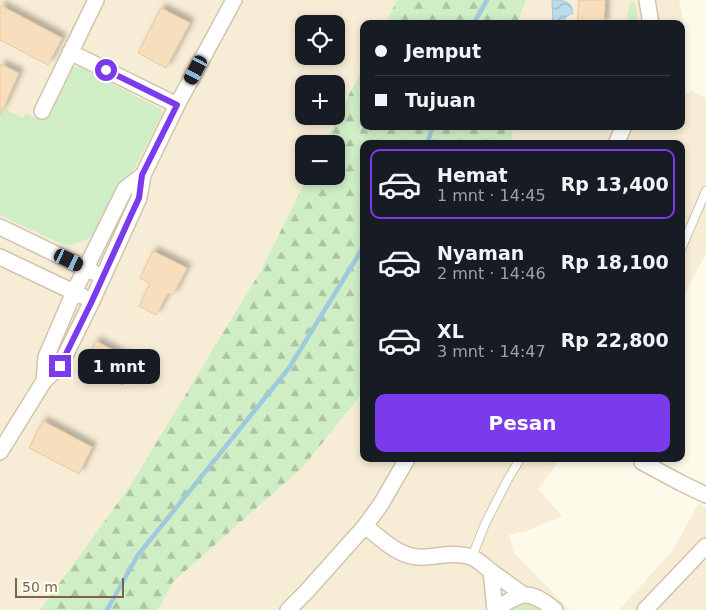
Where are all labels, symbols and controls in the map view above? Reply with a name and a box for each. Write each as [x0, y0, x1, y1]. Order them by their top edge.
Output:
map controls [295, 15, 345, 185]
button: locate [295, 15, 345, 65]
text: Jemput [405, 40, 481, 62]
car [182, 53, 209, 87]
route start [95, 59, 117, 81]
button: + [295, 75, 345, 125]
text: Tujuan [405, 89, 476, 111]
button: − [295, 135, 345, 185]
icon: car [377, 162, 422, 207]
text: Hemat [437, 164, 508, 186]
text: Rp 13,400 [561, 173, 669, 195]
text: 1 mnt · 14:45 [437, 186, 546, 205]
icon: car [377, 240, 422, 285]
text: Nyaman [437, 242, 524, 264]
car [52, 247, 85, 273]
text: Rp 18,100 [561, 251, 669, 273]
text: 2 mnt · 14:46 [437, 264, 546, 283]
icon: car [377, 318, 422, 363]
text: XL [437, 320, 464, 342]
text: Rp 22,800 [561, 329, 669, 351]
text: 3 mnt · 14:47 [437, 342, 546, 361]
callout: 1 mnt [78, 348, 160, 384]
route end [49, 355, 71, 377]
text: 1 mnt [93, 357, 145, 376]
button: Pesan [375, 394, 670, 452]
scale bar [15, 575, 124, 598]
text: 50 m [22, 579, 58, 595]

